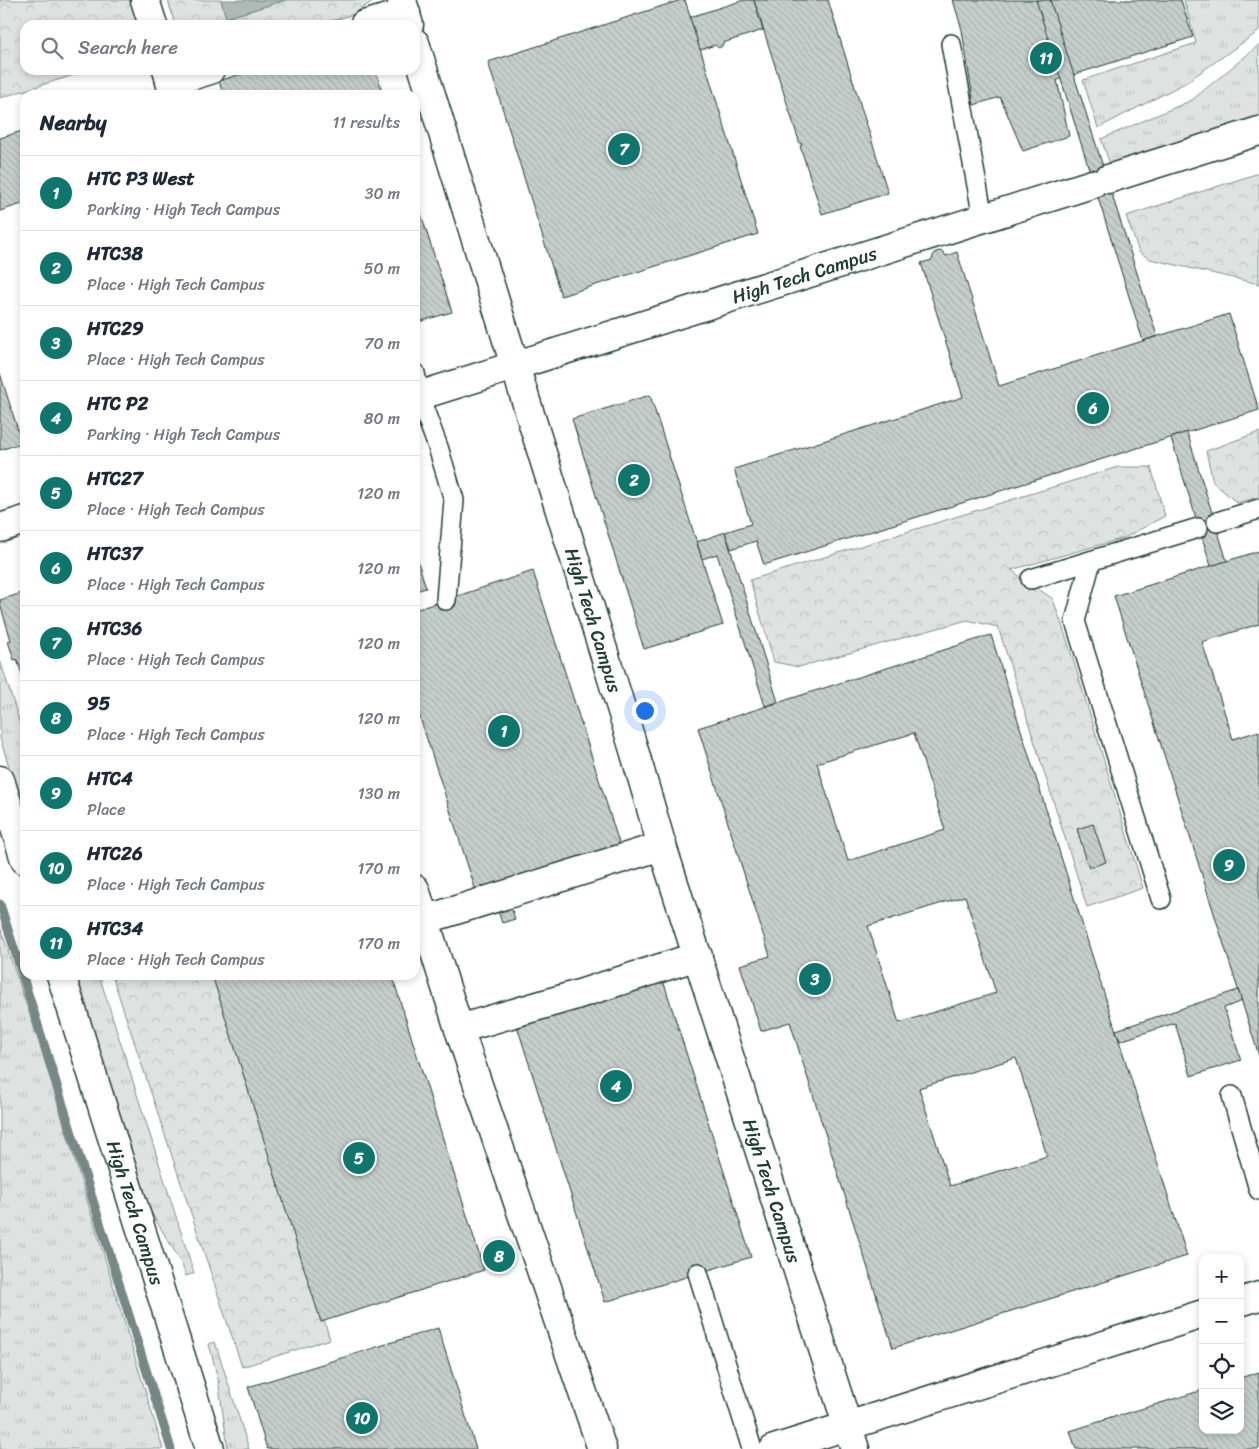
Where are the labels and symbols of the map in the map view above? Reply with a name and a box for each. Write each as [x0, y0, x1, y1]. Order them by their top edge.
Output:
pin: 11 [1030, 39, 1062, 77]
pin: 7 [608, 130, 640, 168]
street label: High Tech Campus [728, 236, 881, 313]
pin: 6 [1077, 389, 1109, 427]
pin: 2 [618, 461, 650, 499]
street label: High Tech Campus [556, 543, 632, 697]
your location [632, 698, 658, 724]
pin: 1 [488, 712, 520, 750]
pin: 9 [1213, 846, 1245, 884]
pin: 3 [799, 960, 831, 998]
pin: 4 [600, 1067, 632, 1105]
street label: High Tech Campus [734, 1114, 811, 1267]
street label: High Tech Campus [97, 1136, 174, 1289]
pin: 5 [343, 1139, 375, 1177]
pin: 8 [483, 1237, 515, 1275]
pin: 10 [346, 1399, 378, 1437]

